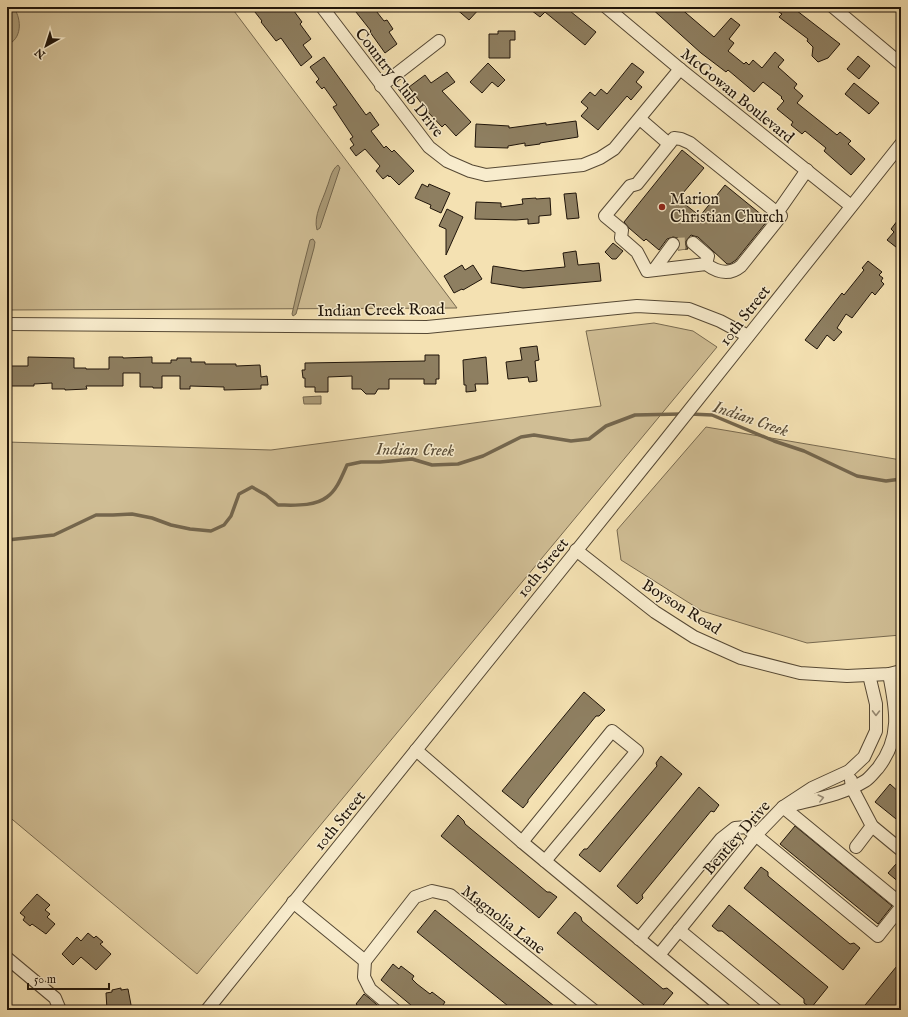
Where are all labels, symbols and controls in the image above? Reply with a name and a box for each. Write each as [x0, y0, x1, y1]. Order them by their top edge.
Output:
street label: Country Club Drive [350, 25, 447, 142]
north arrow [26, 26, 66, 66]
text: N [32, 44, 49, 62]
street label: McGowan Boulevard [676, 45, 798, 149]
place label: Marion Christian Church [670, 190, 784, 228]
marker: Marion Christian Church [657, 202, 667, 212]
street label: 10th Street [716, 282, 776, 350]
street label: Indian Creek Road [317, 300, 445, 322]
water label: Indian Creek [709, 396, 791, 442]
water label: Indian Creek [375, 439, 455, 462]
street label: 10th Street [513, 534, 574, 602]
street label: Boyson Road [638, 576, 725, 640]
one-way arrow [872, 710, 880, 716]
street label: 10th Street [310, 787, 371, 855]
one-way arrow [818, 794, 824, 802]
street label: Bentley Drive [700, 797, 775, 880]
street label: Magnolia Lane [457, 882, 549, 960]
scale bar [28, 965, 109, 991]
text: 50 m [34, 972, 56, 987]

